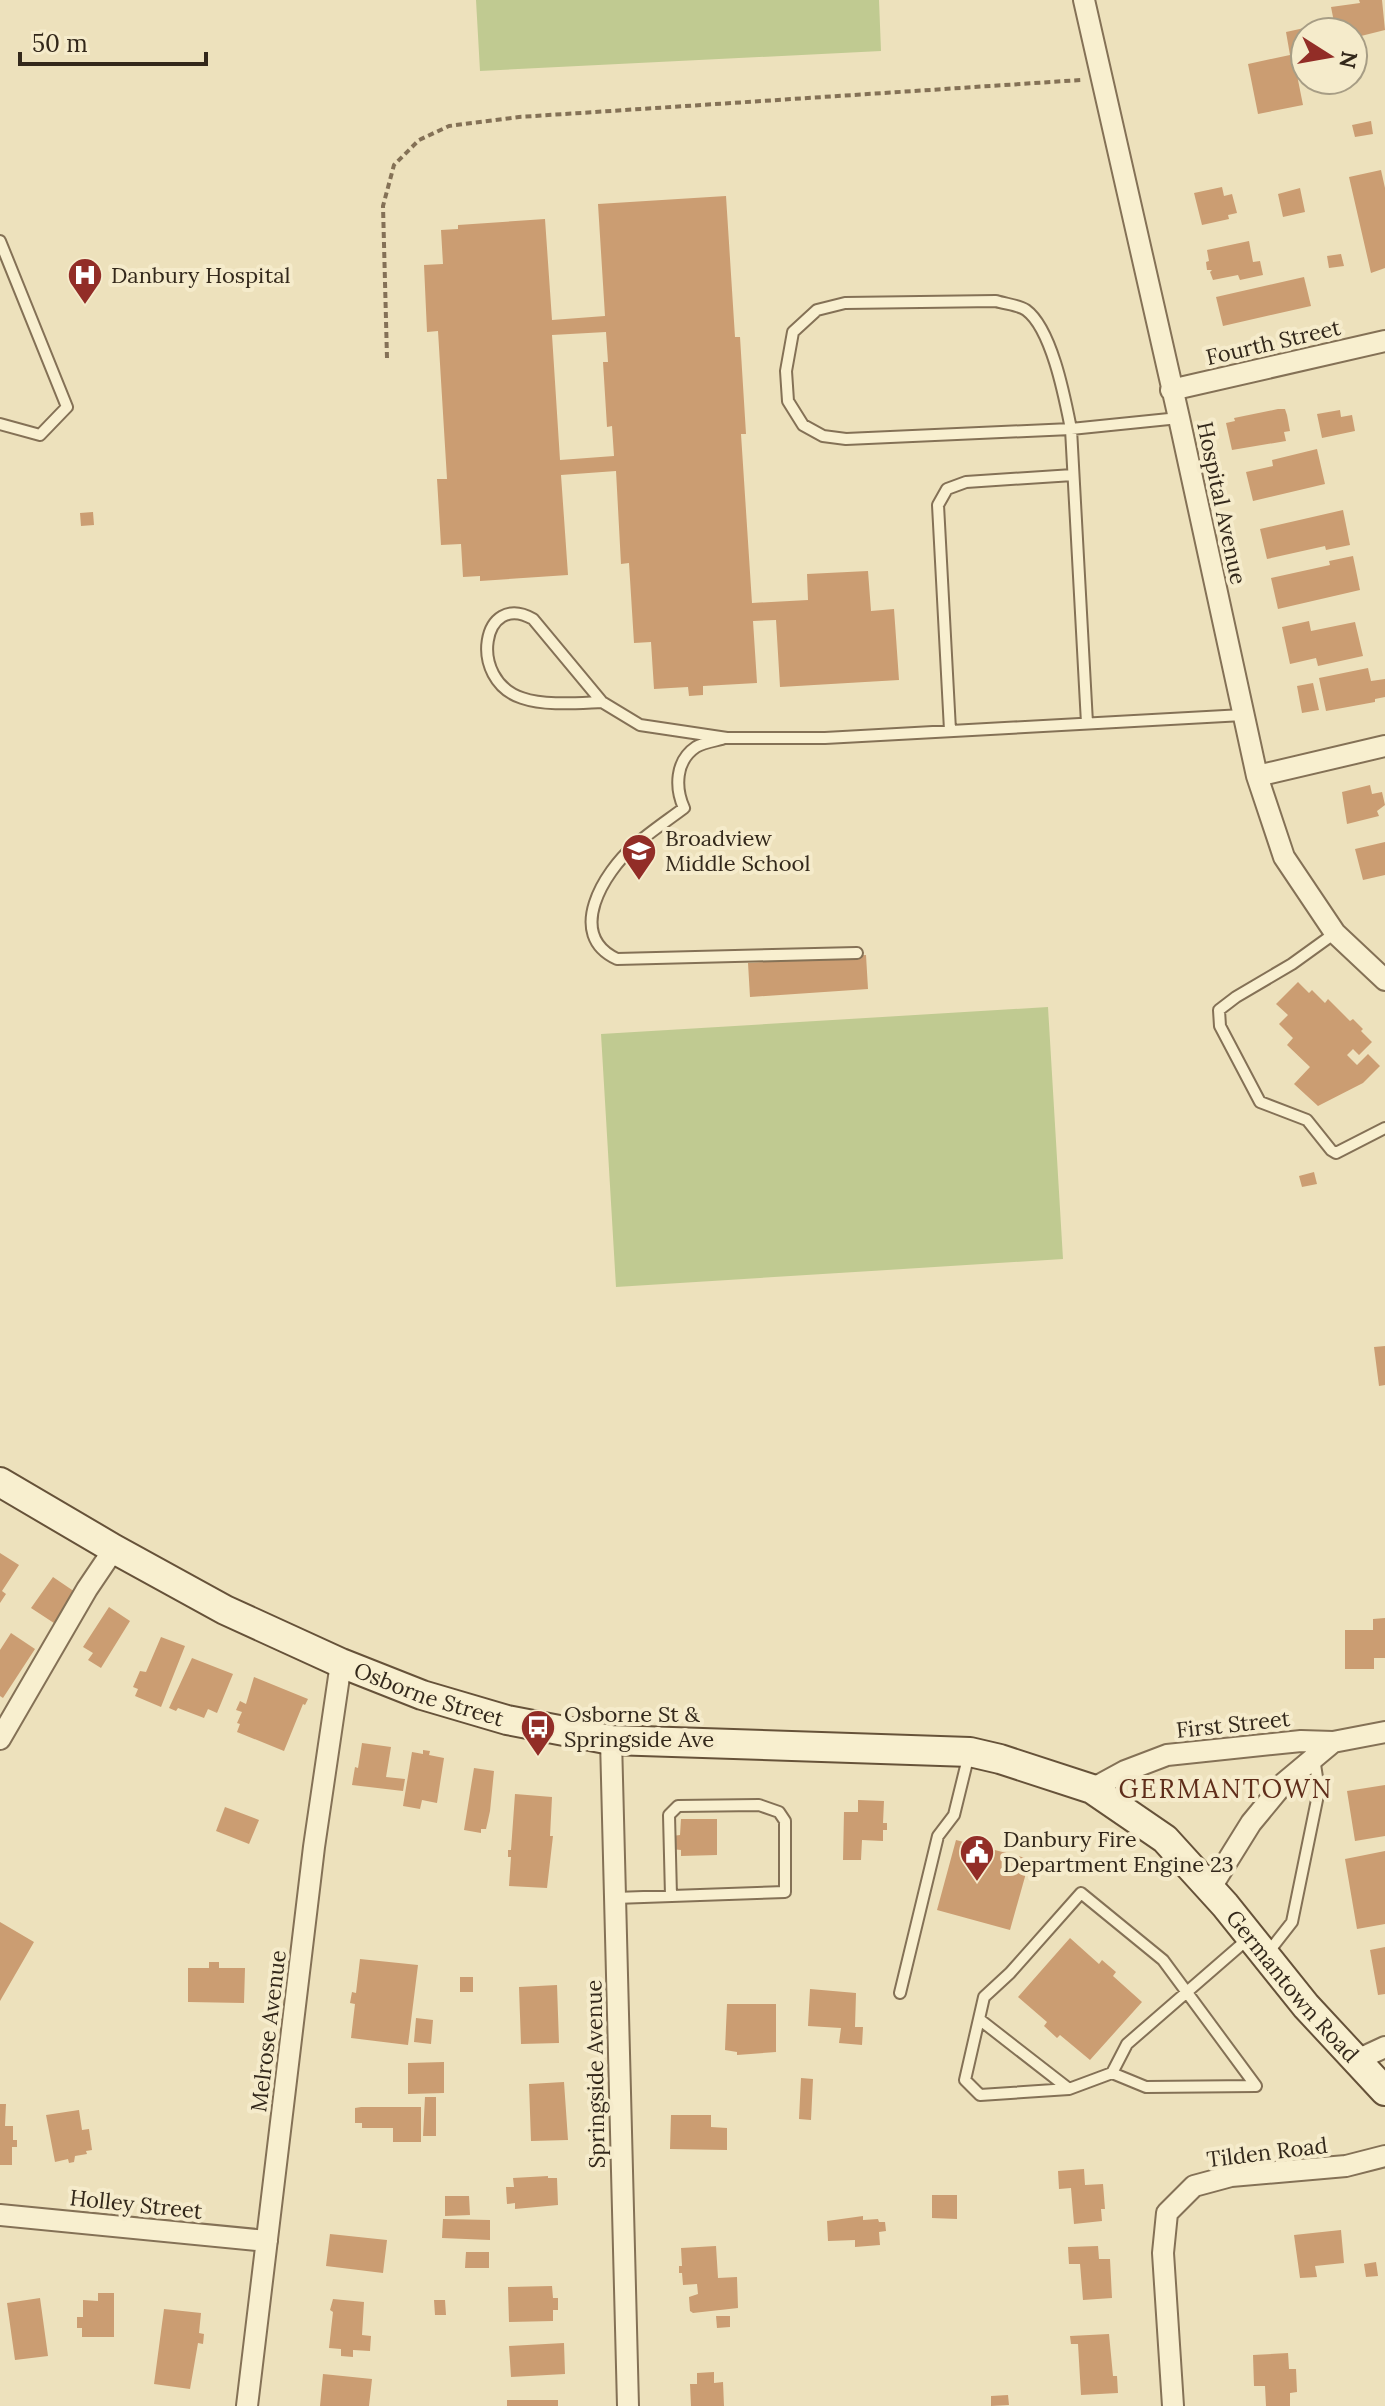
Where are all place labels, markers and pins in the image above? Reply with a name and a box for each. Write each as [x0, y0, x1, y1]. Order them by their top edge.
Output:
hospital icon: Danbury Hospital [66, 256, 104, 306]
place label: Danbury Hospital [111, 261, 290, 289]
place label: Broadview Middle School [665, 824, 810, 877]
school or university icon: Broadview Middle School [620, 832, 658, 882]
place label: Osborne St & Springside Ave [564, 1700, 714, 1753]
bus stop icon: Osborne St & Springside Ave [519, 1708, 557, 1758]
place label: Danbury Fire Department Engine 23 [1003, 1825, 1234, 1878]
public building icon: Danbury Fire Department Engine 23 [958, 1833, 996, 1883]

